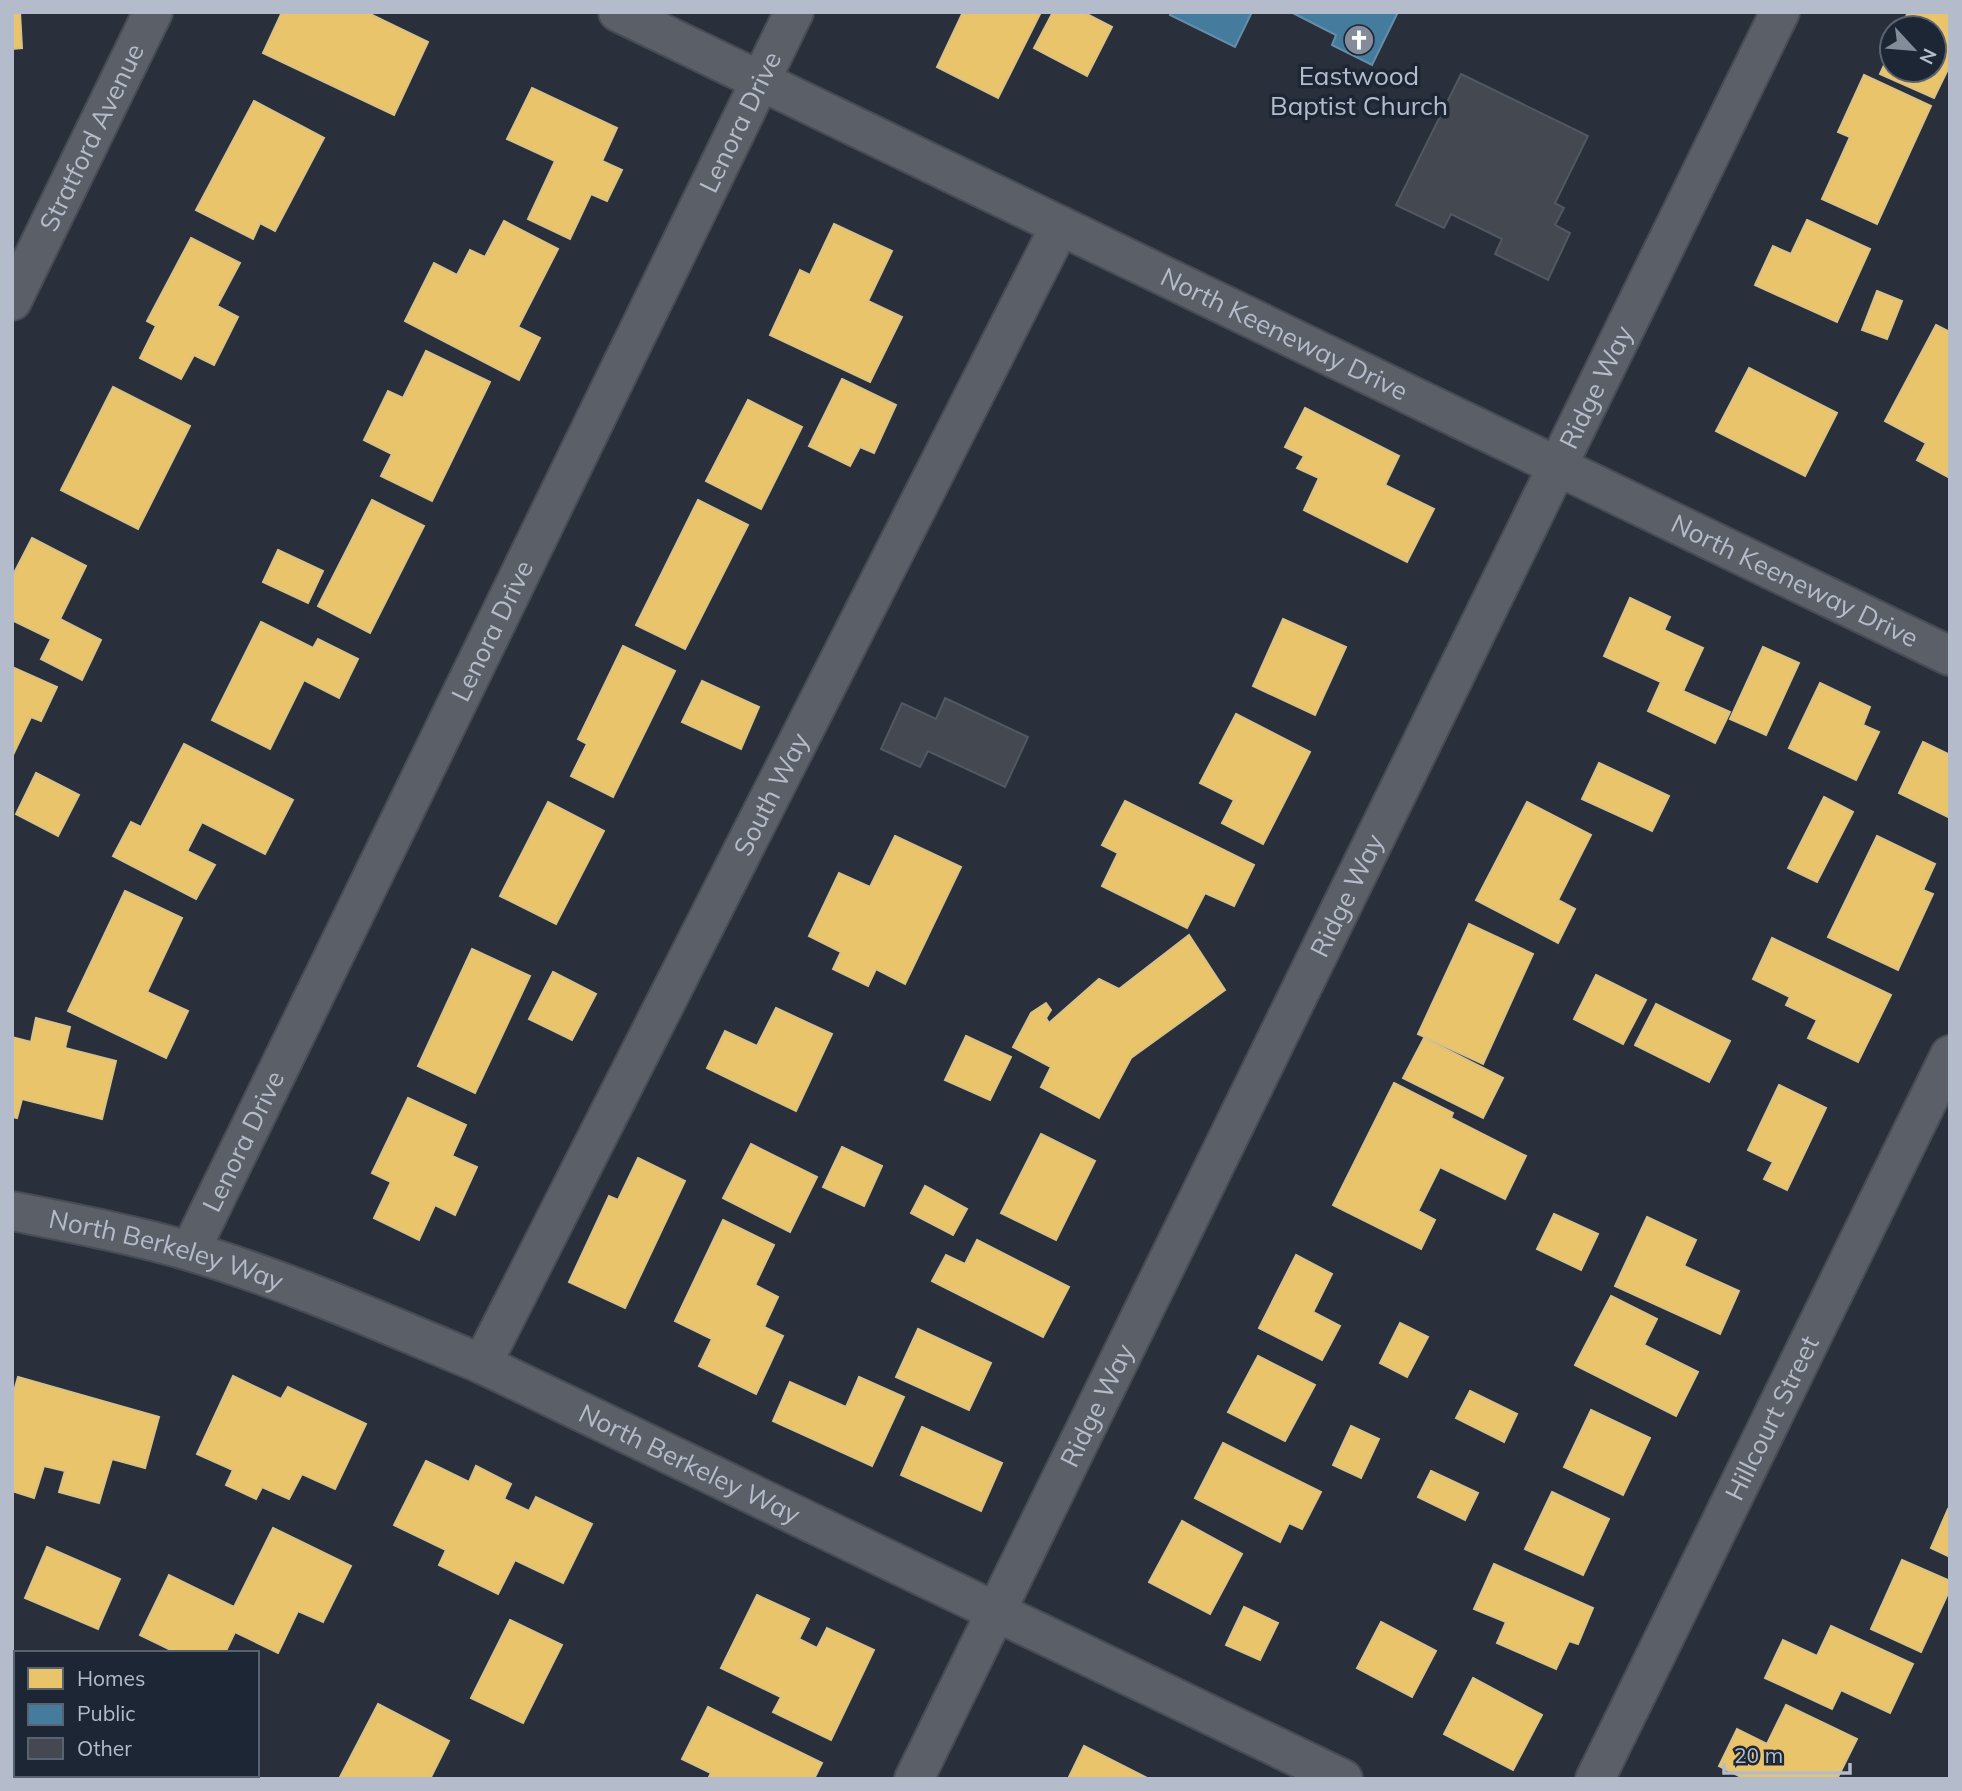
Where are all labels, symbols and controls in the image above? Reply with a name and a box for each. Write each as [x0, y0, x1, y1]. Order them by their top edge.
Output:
north arrow [1878, 14, 1948, 84]
church icon: Eastwood Baptist Church [1342, 23, 1376, 57]
street label: Stratford Avenue [32, 38, 151, 237]
text: N [1914, 45, 1942, 68]
street label: Lenora Drive [692, 46, 788, 198]
place label: Eastwood Baptist Church [1270, 59, 1448, 122]
street label: North Keeneway Drive [1155, 260, 1413, 407]
street label: Ridge Way [1552, 320, 1640, 454]
street label: North Keeneway Drive [1666, 507, 1924, 654]
street label: Lenora Drive [444, 555, 540, 707]
street label: South Way [726, 727, 816, 861]
street label: Ridge Way [1302, 828, 1391, 962]
street label: Lenora Drive [195, 1065, 291, 1217]
street label: North Berkeley Way [46, 1202, 288, 1298]
street label: Hillcourt Street [1717, 1330, 1826, 1505]
street label: Ridge Way [1053, 1338, 1141, 1472]
street label: North Berkeley Way [574, 1396, 806, 1531]
legend [14, 1651, 259, 1777]
text: Homes [77, 1665, 145, 1691]
text: Public [77, 1700, 136, 1726]
scale bar [1724, 1732, 1850, 1776]
text: Other [77, 1735, 132, 1761]
text: 20 m [1734, 1742, 1783, 1768]

